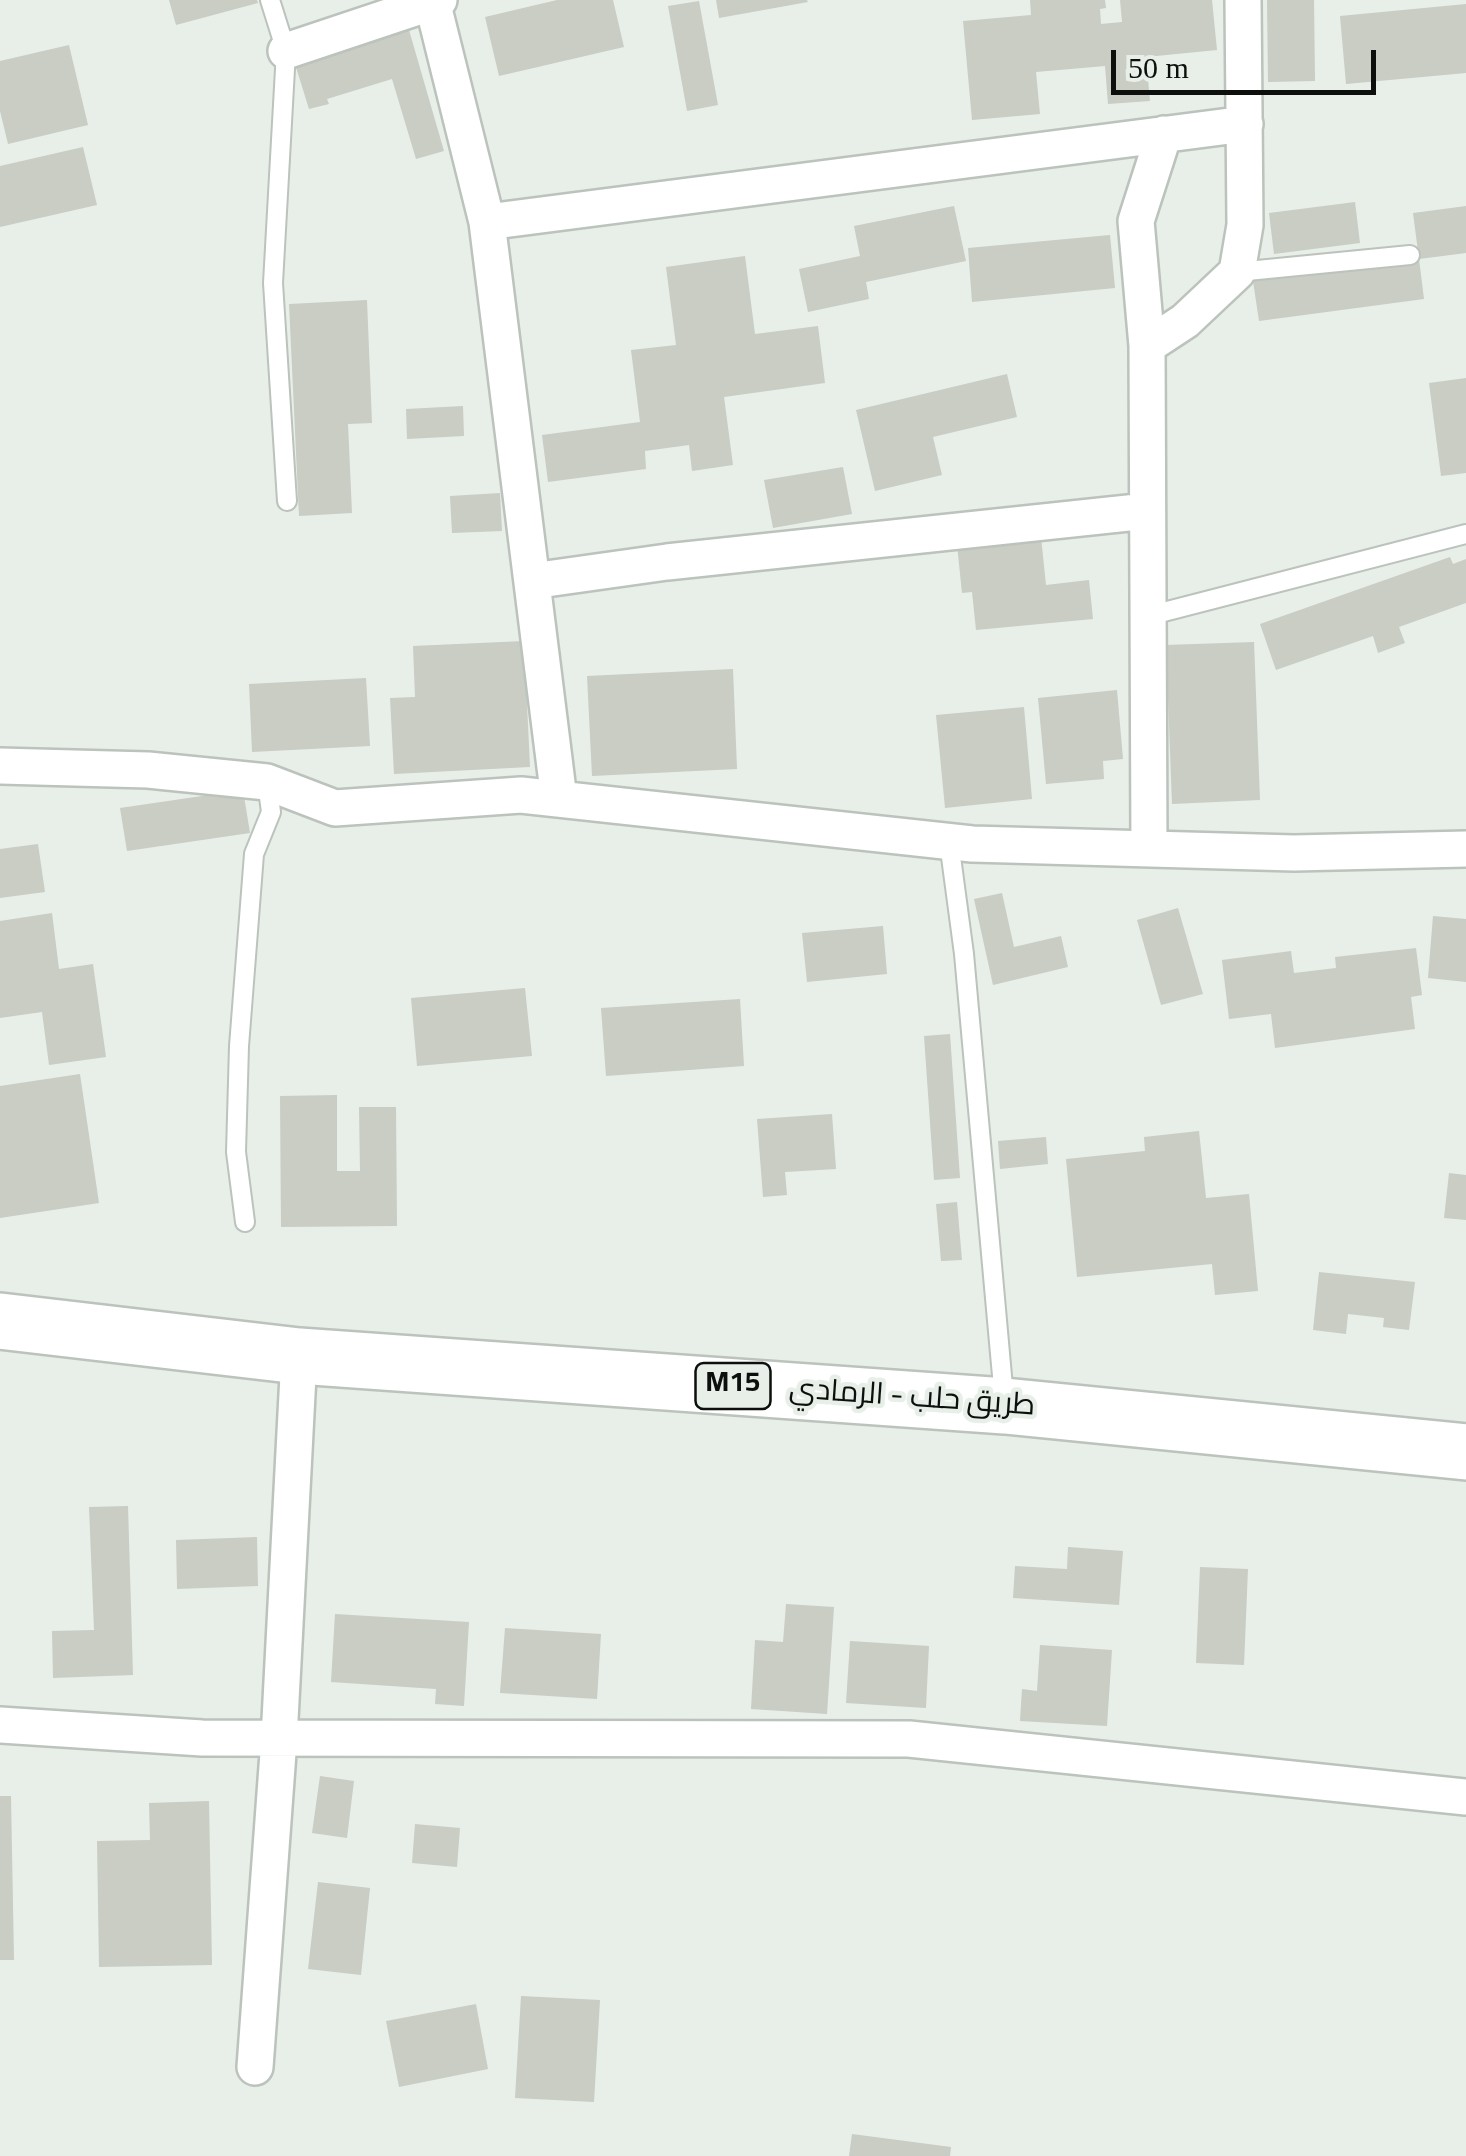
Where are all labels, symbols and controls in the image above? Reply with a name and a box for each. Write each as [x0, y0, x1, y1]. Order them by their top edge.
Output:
scale bar [1116, 30, 1381, 92]
text: 50 m [1128, 51, 1189, 84]
road number: M15 [696, 1363, 770, 1409]
street label: طريق حلب - الرمادي [788, 1373, 1036, 1427]

